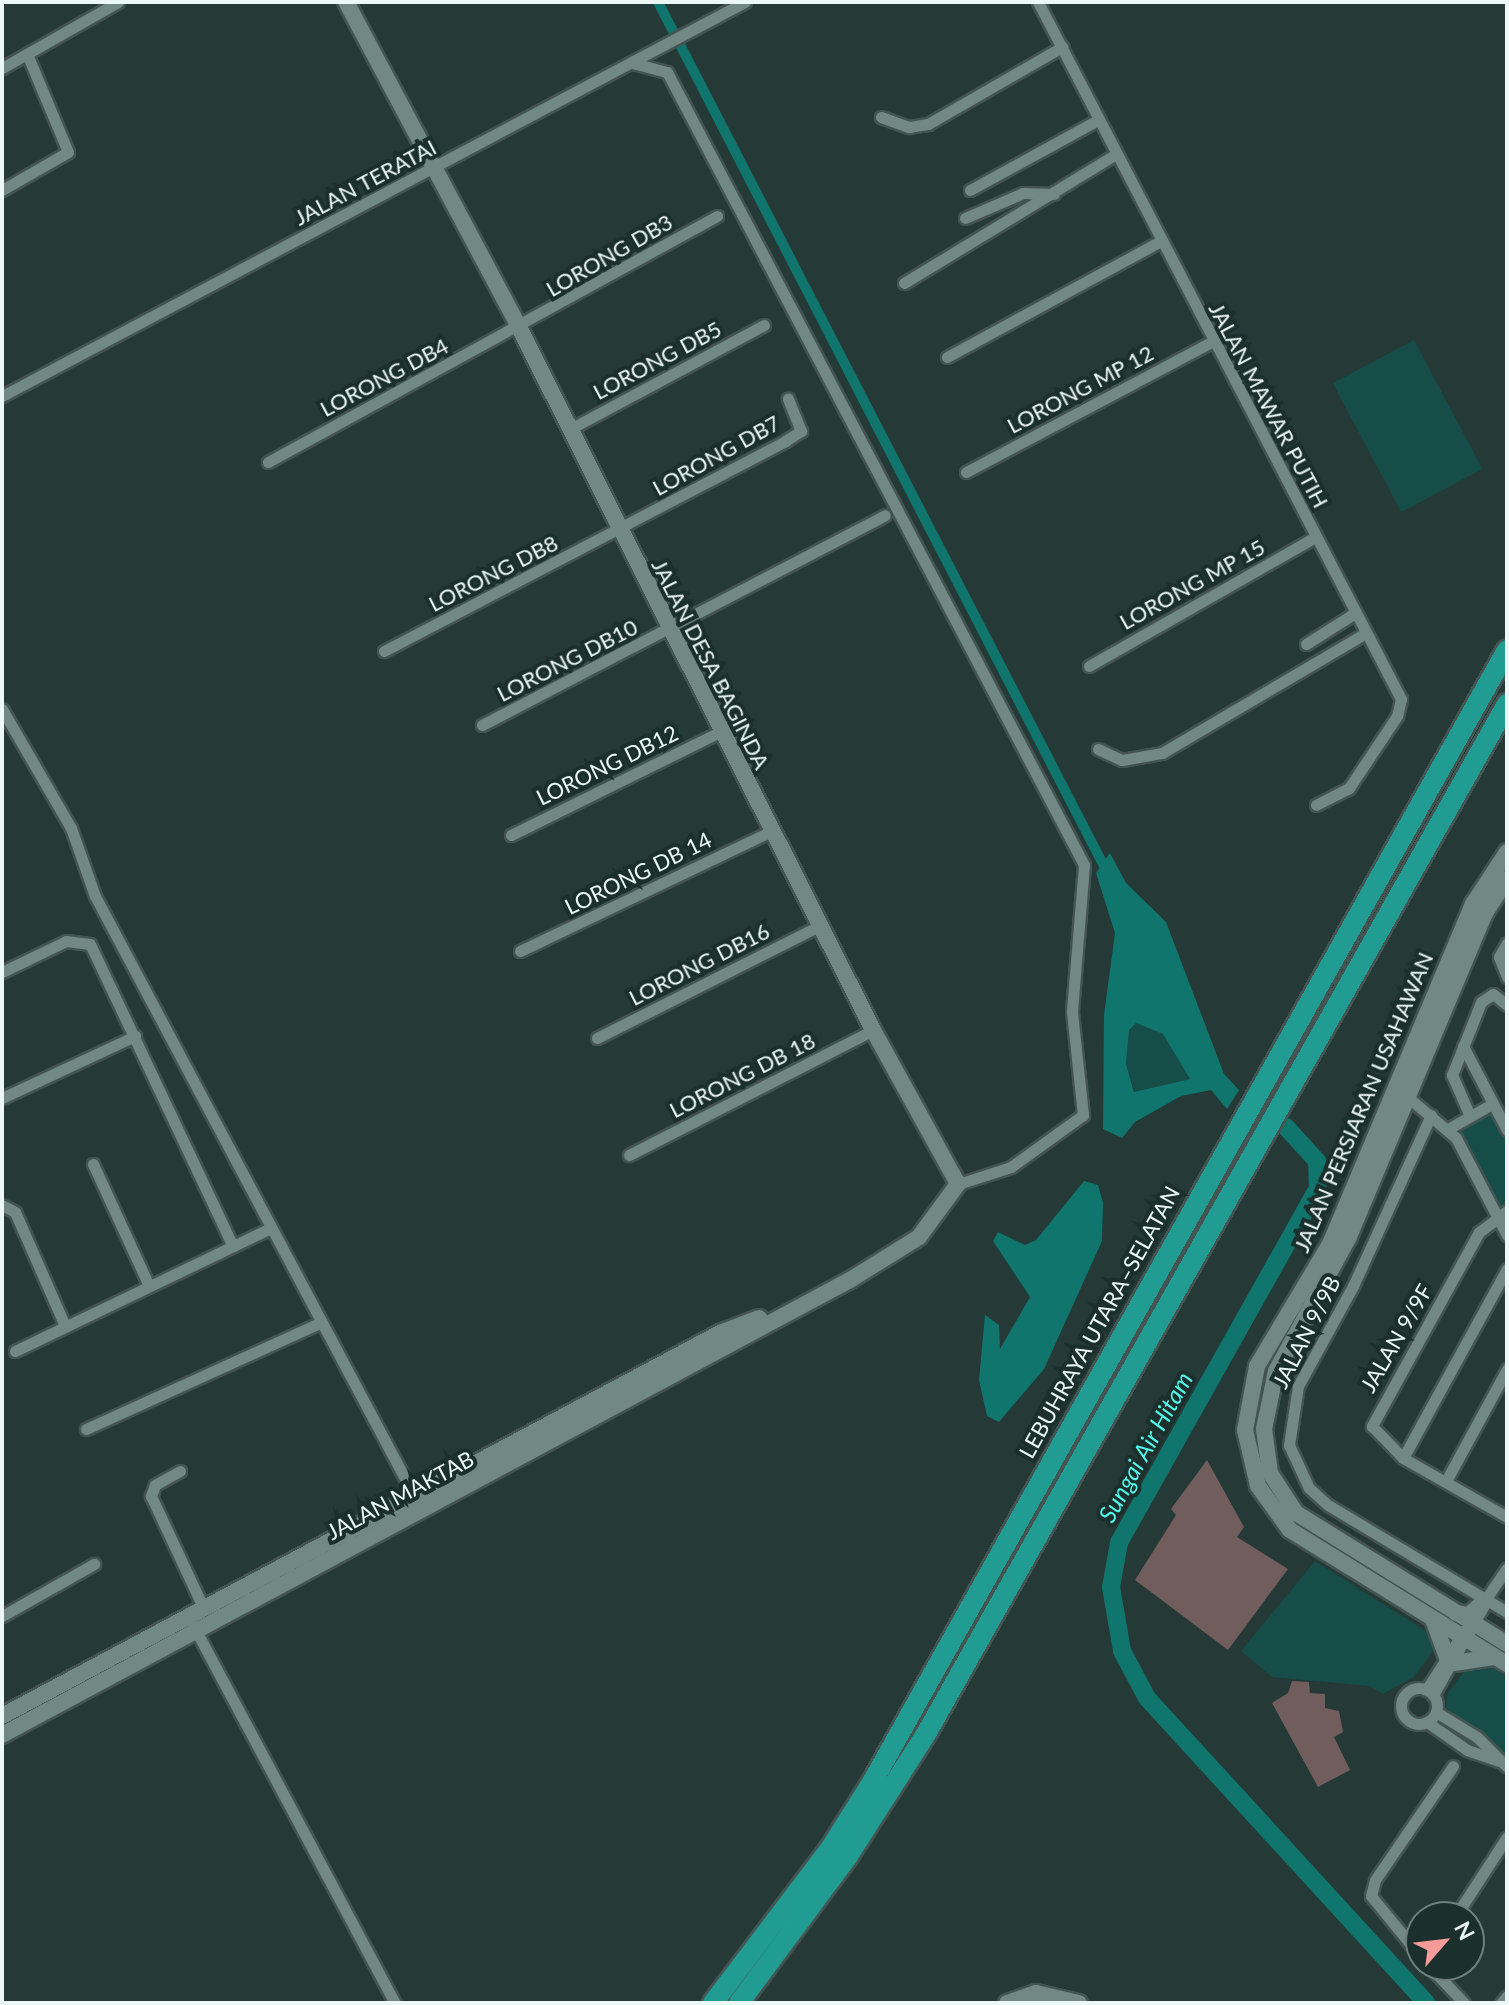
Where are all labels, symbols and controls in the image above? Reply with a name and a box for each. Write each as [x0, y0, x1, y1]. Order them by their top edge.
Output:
street label: JALAN TERATAI [289, 133, 441, 231]
street label: LORONG DB3 [541, 208, 677, 302]
street label: JALAN MAWAR PUTIH [1204, 298, 1334, 512]
street label: LORONG DB5 [588, 315, 726, 405]
street label: LORONG DB4 [315, 332, 453, 422]
street label: LORONG MP 12 [1002, 339, 1158, 439]
street label: LORONG DB7 [648, 409, 784, 501]
street label: LORONG DB8 [424, 529, 562, 617]
street label: LORONG MP 15 [1114, 533, 1270, 635]
street label: JALAN DESA BAGINDA [646, 554, 776, 774]
street label: LORONG DB10 [492, 613, 642, 707]
street label: LORONG DB12 [532, 719, 682, 811]
street label: LORONG DB 14 [560, 826, 716, 920]
street label: LORONG DB16 [624, 917, 774, 1011]
street label: JALAN PERSIARAN USAHAWAN [1288, 948, 1438, 1256]
street label: LORONG DB 18 [665, 1027, 819, 1123]
street label: LEBUHRAYA UTARA–SELATAN [1013, 1181, 1185, 1463]
street label: JALAN 9/9B [1266, 1272, 1346, 1392]
street label: JALAN 9/9F [1354, 1279, 1438, 1397]
water label: Sungai Air Hitam [1092, 1366, 1198, 1528]
street label: JALAN MAKTAB [322, 1445, 478, 1545]
north arrow [1405, 1901, 1485, 1981]
text: N [1449, 1917, 1481, 1944]

